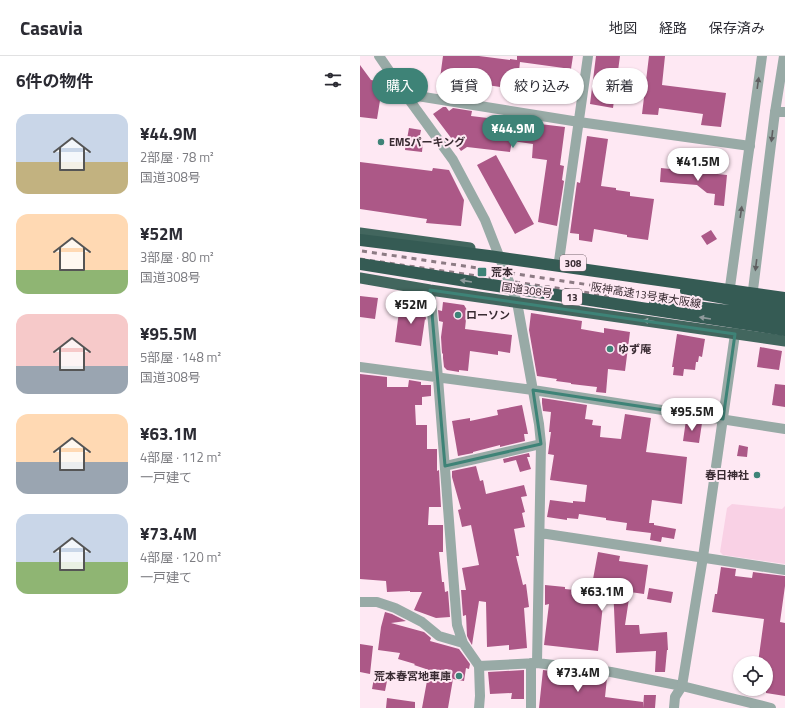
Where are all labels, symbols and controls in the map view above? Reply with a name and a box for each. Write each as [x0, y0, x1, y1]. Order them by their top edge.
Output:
text: Casavia [20, 13, 83, 42]
text: 地図 [609, 17, 637, 38]
text: 経路 [659, 17, 687, 38]
text: 保存済み [709, 17, 765, 38]
text: 6件の物件 [16, 68, 94, 94]
chip: 購入 [372, 68, 428, 104]
chip: 賃貸 [436, 68, 492, 104]
chip: 絞り込み [500, 68, 584, 104]
chip: 新着 [592, 68, 648, 104]
icon: filters [322, 69, 344, 91]
one-way arrow [755, 77, 761, 89]
pin: ¥44.9M [480, 115, 546, 149]
text: ¥44.9M [491, 118, 535, 138]
text: ¥44.9M [140, 121, 197, 147]
icon: home [48, 130, 96, 178]
one-way arrow [769, 130, 775, 142]
place label: EMSパーキング [389, 134, 465, 150]
marker: EMSパーキング [376, 137, 386, 147]
text: 2部屋 · 78 m² [140, 147, 214, 167]
pin: ¥41.5M [665, 148, 731, 182]
text: ¥41.5M [676, 151, 720, 171]
text: 国道308号 [140, 167, 201, 187]
one-way arrow [738, 206, 744, 218]
text: ¥52M [140, 221, 183, 247]
icon: home [48, 230, 96, 278]
text: 3部屋 · 80 m² [140, 247, 214, 267]
road number: 308 [560, 255, 586, 271]
one-way arrow [753, 259, 759, 271]
place label: 荒本 [491, 264, 513, 280]
marker: 荒本 [476, 266, 488, 278]
text: 国道308号 [140, 267, 201, 287]
one-way arrow [460, 278, 472, 284]
street label: 国道308号 [500, 278, 554, 302]
street label: 阪神高速13号東大阪線 [590, 278, 702, 312]
road number: 13 [562, 289, 582, 305]
pin: ¥52M [387, 291, 435, 325]
text: ¥52M [395, 294, 428, 314]
place label: ローソン [466, 307, 510, 323]
marker: ローソン [453, 310, 463, 320]
one-way arrow [699, 314, 711, 320]
one-way arrow [643, 318, 655, 324]
text: ¥95.5M [140, 321, 197, 347]
icon: home [48, 330, 96, 378]
place label: ゆず庵 [618, 341, 652, 357]
marker: ゆず庵 [605, 344, 615, 354]
text: 5部屋 · 148 m² [140, 347, 221, 367]
text: 国道308号 [140, 367, 201, 387]
pin: ¥95.5M [659, 398, 725, 432]
text: ¥95.5M [670, 401, 714, 421]
text: ¥63.1M [140, 421, 197, 447]
icon: home [48, 430, 96, 478]
text: 4部屋 · 112 m² [140, 447, 221, 467]
text: 一戸建て [140, 467, 192, 487]
place label: 春日神社 [705, 467, 749, 483]
marker: 春日神社 [752, 470, 762, 480]
text: ¥73.4M [140, 521, 197, 547]
icon: home [48, 530, 96, 578]
text: 4部屋 · 120 m² [140, 547, 221, 567]
text: 一戸建て [140, 567, 192, 587]
pin: ¥63.1M [569, 578, 635, 612]
text: ¥63.1M [580, 581, 624, 601]
map controls [733, 656, 773, 696]
button: locate [733, 656, 773, 696]
pin: ¥73.4M [545, 659, 611, 693]
text: ¥73.4M [556, 662, 600, 682]
place label: 荒本春宮地車庫 [374, 668, 451, 684]
marker: 荒本春宮地車庫 [454, 671, 464, 681]

